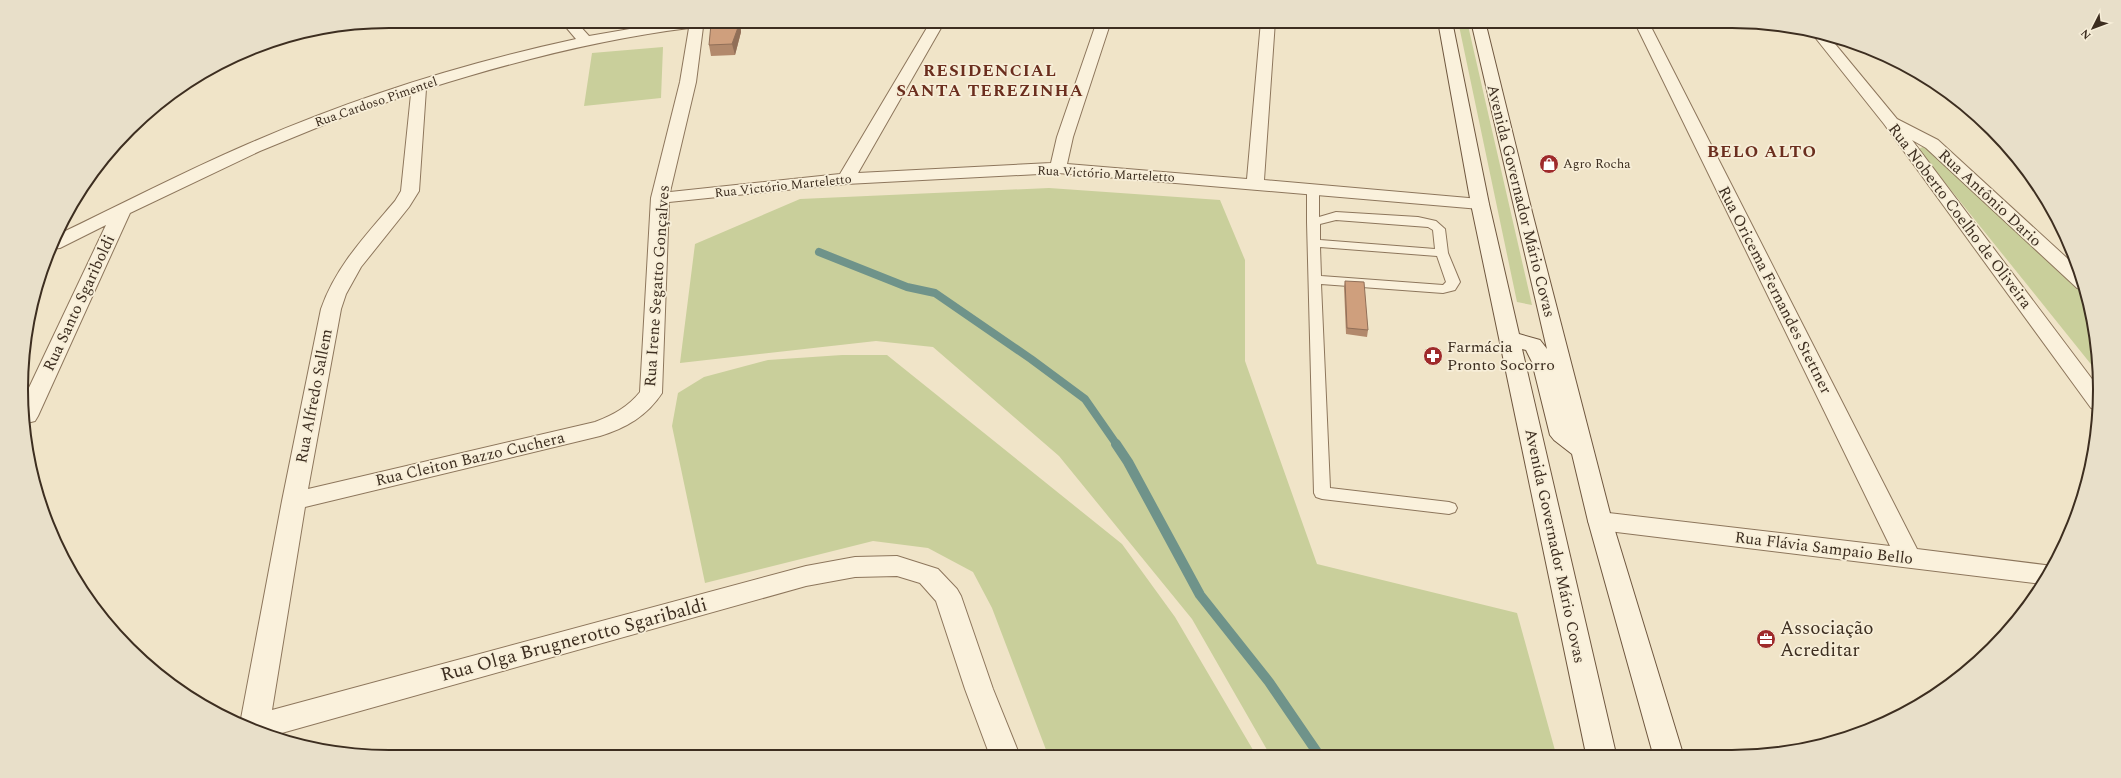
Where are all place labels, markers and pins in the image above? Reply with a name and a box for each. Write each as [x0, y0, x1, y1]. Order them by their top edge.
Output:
shop icon: Agro Rocha [1538, 153, 1560, 175]
place label: Agro Rocha [1563, 154, 1631, 174]
place label: Farmácia Pronto Socorro [1447, 335, 1555, 377]
pharmacy icon: Farmácia Pronto Socorro [1422, 345, 1444, 367]
place label: Associação Acreditar [1780, 614, 1874, 665]
office icon: Associação Acreditar [1755, 628, 1777, 650]

